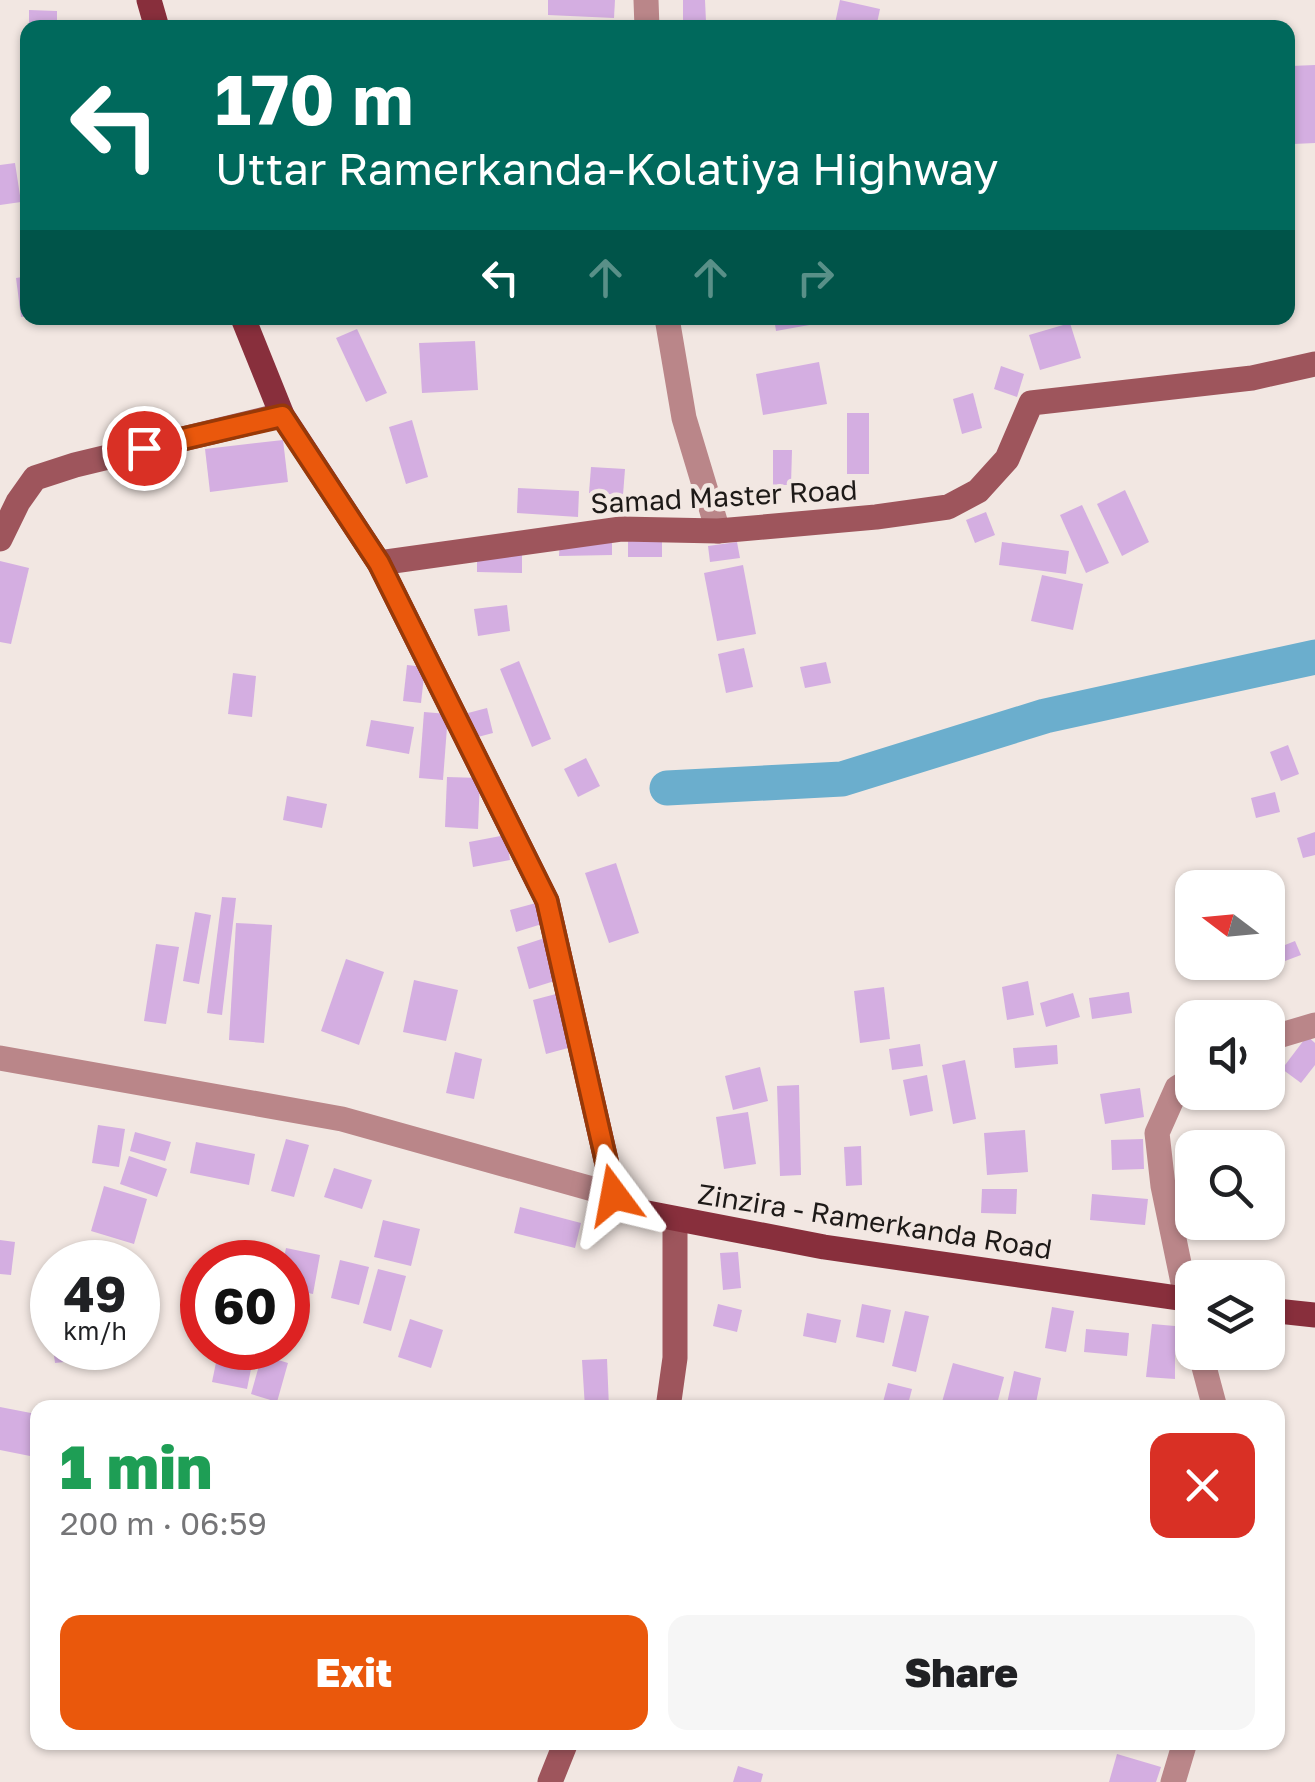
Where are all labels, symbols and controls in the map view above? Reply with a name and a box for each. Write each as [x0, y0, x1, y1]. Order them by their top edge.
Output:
text: 170 m [215, 56, 413, 140]
icon: left [50, 60, 180, 190]
text: Uttar Ramerkanda-Kolatiya Highway [215, 141, 999, 195]
icon: left [473, 250, 528, 305]
icon: ahead [578, 250, 633, 305]
icon: ahead [683, 250, 738, 305]
icon: right [788, 250, 843, 305]
pin [102, 406, 187, 491]
icon: arrive [117, 421, 172, 476]
street label: Samad Master Road [590, 473, 858, 519]
north arrow [1175, 870, 1285, 980]
map controls [1175, 870, 1285, 1370]
button: sound [1175, 1000, 1285, 1110]
button: search [1175, 1130, 1285, 1240]
position arrow [562, 1143, 666, 1247]
street label: Zinzira - Ramerkanda Road [696, 1177, 1054, 1265]
speed limit sign: 60 [180, 1240, 310, 1370]
button: layers [1175, 1260, 1285, 1370]
text: 49 [63, 1263, 126, 1323]
text: km/h [63, 1315, 127, 1346]
text: 1 min [60, 1430, 212, 1502]
button: close [1150, 1433, 1255, 1538]
text: 200 m · 06:59 [60, 1504, 267, 1542]
button: Exit [60, 1615, 648, 1730]
button: Share [668, 1615, 1255, 1730]

